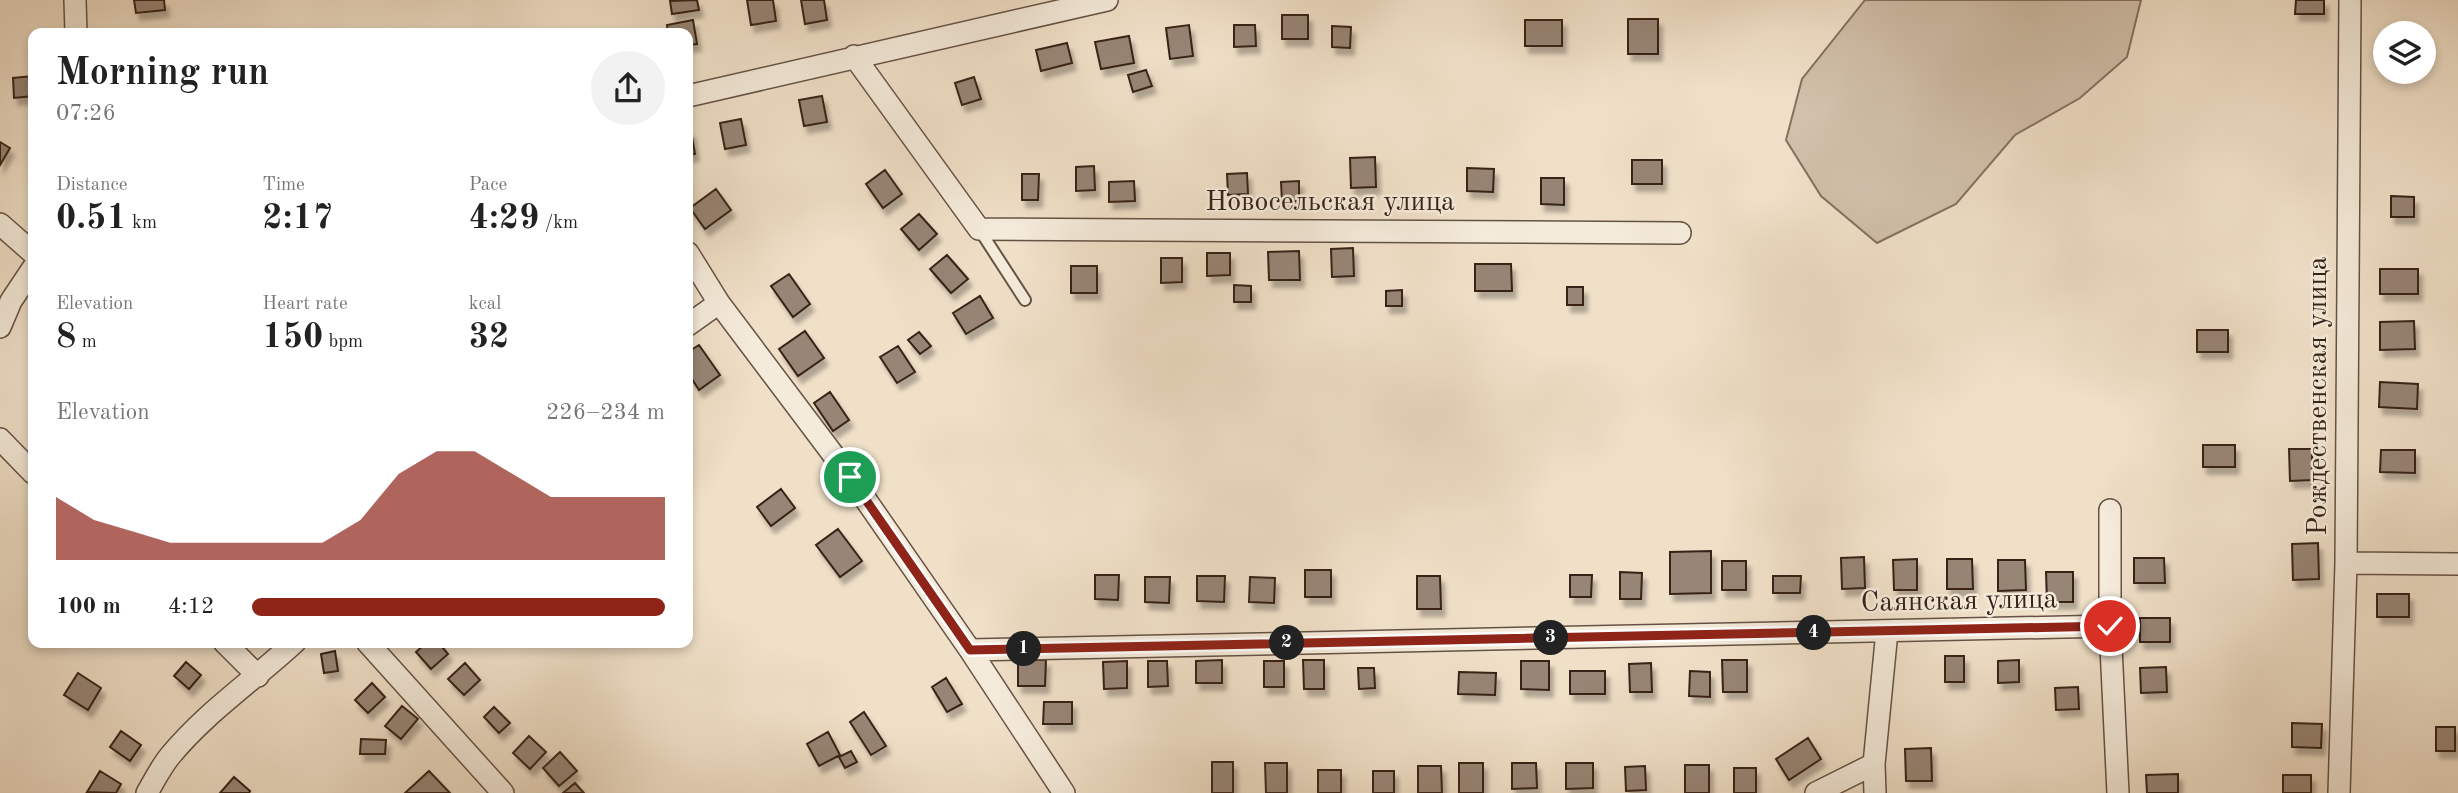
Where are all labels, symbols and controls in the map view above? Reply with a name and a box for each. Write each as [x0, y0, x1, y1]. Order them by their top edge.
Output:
map controls [2373, 21, 2436, 84]
button: layers [2373, 21, 2436, 84]
button: share [591, 51, 665, 125]
text: Morning run [56, 55, 269, 93]
text: 07:26 [56, 102, 116, 125]
text: Distance [56, 176, 128, 195]
text: Time [262, 176, 305, 195]
text: Pace [469, 176, 507, 195]
street label: Новосельская улица [1205, 189, 1455, 217]
text: 0.51 [56, 201, 127, 236]
text: 2:17 [262, 201, 333, 236]
text: 4:29 [469, 201, 539, 236]
text: km [127, 214, 157, 233]
text: /km [539, 214, 578, 233]
street label: Рождественская улица [2305, 256, 2333, 536]
text: Elevation [56, 295, 133, 314]
text: Heart rate [262, 295, 348, 314]
text: kcal [469, 295, 501, 314]
text: 8 [56, 320, 76, 355]
text: 150 [262, 320, 323, 355]
text: 32 [469, 320, 509, 355]
text: m [76, 333, 97, 352]
text: bpm [323, 333, 363, 352]
text: Elevation [56, 401, 150, 424]
text: 226–234 m [546, 401, 665, 424]
pin [820, 447, 880, 507]
icon: arrive [831, 458, 869, 496]
street label: Саянская улица [1860, 586, 2058, 618]
text: 100 m [56, 595, 121, 618]
text: 4:12 [168, 595, 214, 618]
pin [2080, 596, 2140, 656]
icon: check [2091, 607, 2129, 645]
pin: 4 [1797, 616, 1832, 650]
pin: 3 [1534, 620, 1568, 656]
text: 4 [1808, 623, 1819, 642]
pin: 2 [1270, 626, 1304, 660]
text: 3 [1545, 628, 1556, 647]
pin: 1 [1006, 632, 1042, 666]
text: 2 [1281, 633, 1292, 652]
text: 1 [1018, 639, 1029, 658]

